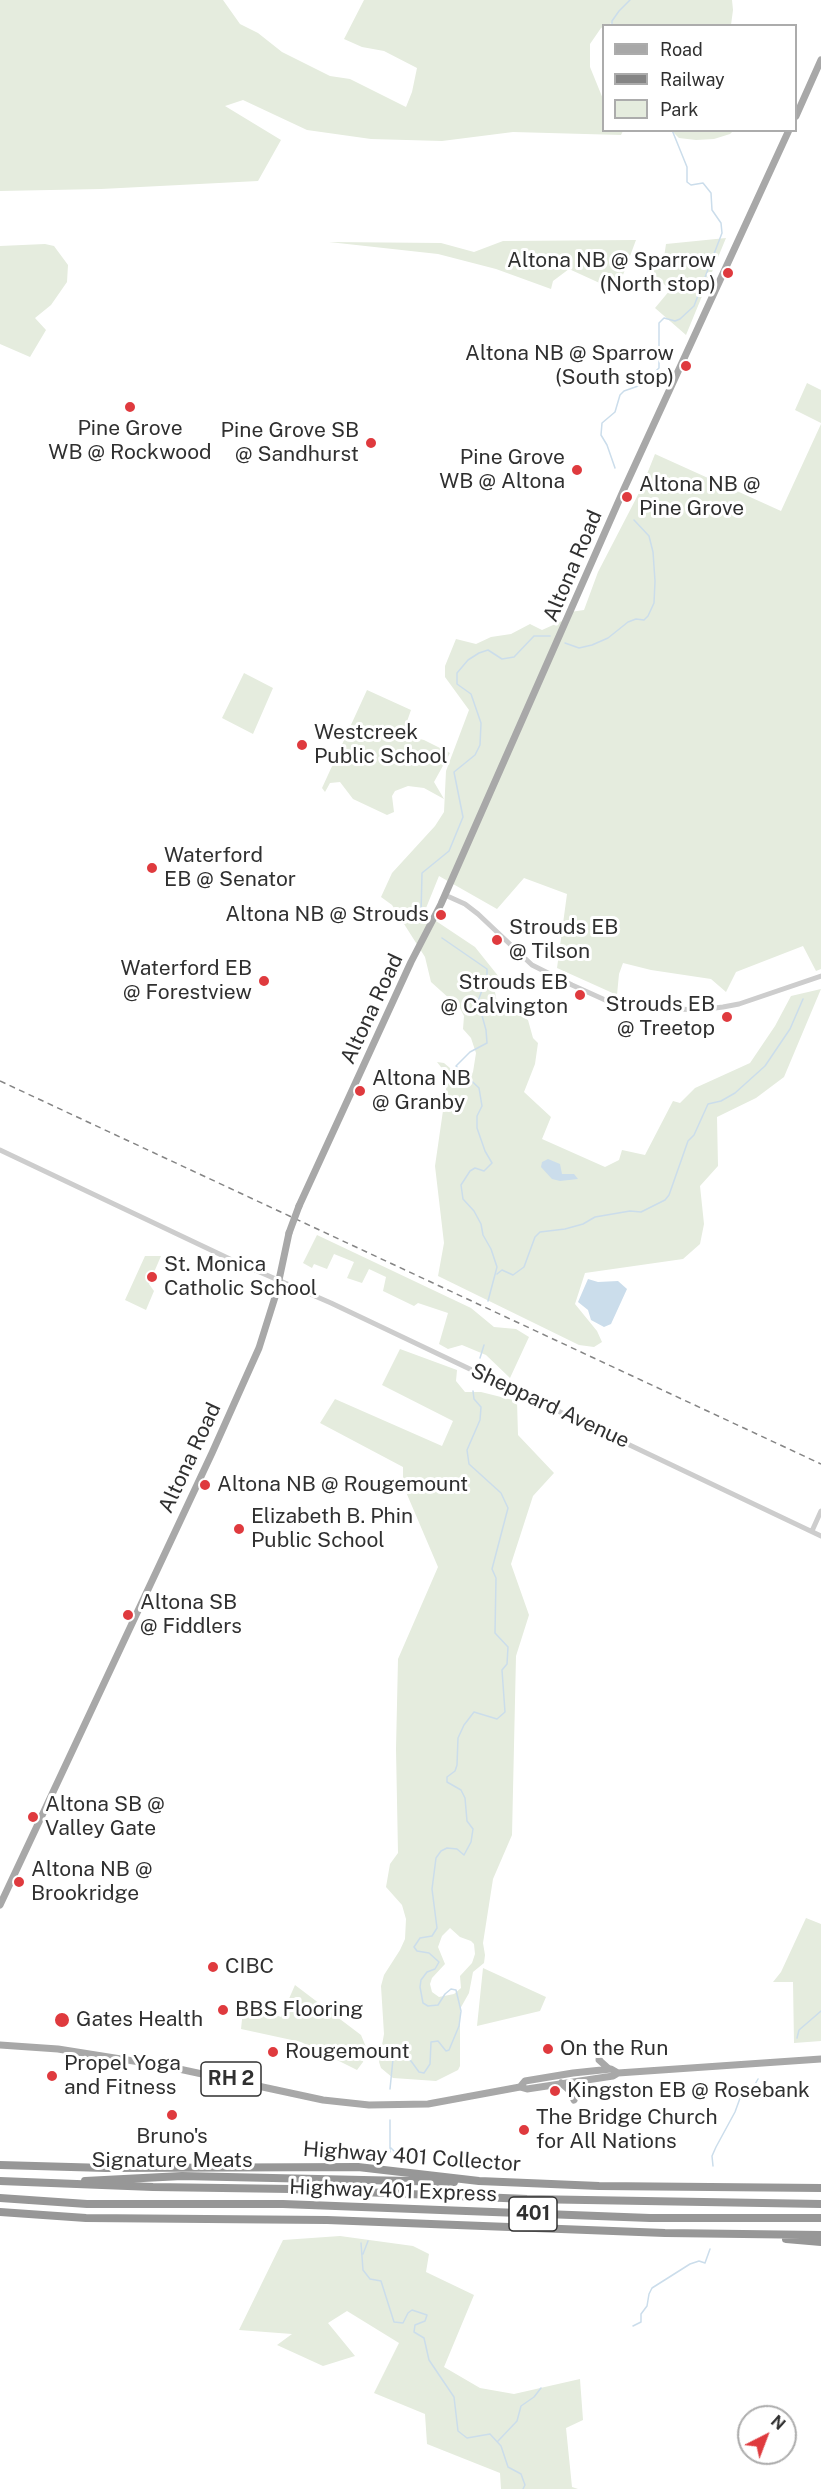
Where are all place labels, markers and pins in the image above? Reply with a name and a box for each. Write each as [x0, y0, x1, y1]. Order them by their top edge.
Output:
place label: Altona NB @ Sparrow (North stop) [507, 248, 716, 298]
marker: Altona NB @ Sparrow (North stop) [721, 266, 735, 280]
place label: Altona NB @ Sparrow (South stop) [465, 341, 674, 391]
marker: Altona NB @ Sparrow (South stop) [679, 359, 693, 373]
marker: Pine Grove WB @ Rockwood [123, 400, 137, 414]
place label: Pine Grove WB @ Rockwood [48, 416, 212, 466]
place label: Pine Grove SB @ Sandhurst [221, 418, 359, 468]
marker: Pine Grove SB @ Sandhurst [364, 436, 378, 450]
place label: Pine Grove WB @ Altona [439, 445, 565, 495]
marker: Pine Grove WB @ Altona [570, 463, 584, 477]
place label: Altona NB @ Pine Grove [639, 472, 760, 522]
marker: Altona NB @ Pine Grove [620, 490, 634, 504]
place label: Westcreek Public School [314, 720, 448, 770]
marker: Westcreek Public School [295, 738, 309, 752]
place label: Waterford EB @ Senator [164, 843, 296, 893]
marker: Waterford EB @ Senator [145, 861, 159, 875]
place label: Altona NB @ Strouds [225, 902, 429, 928]
marker: Altona NB @ Strouds [434, 908, 448, 922]
place label: Strouds EB @ Tilson [509, 915, 618, 965]
marker: Strouds EB @ Tilson [490, 933, 504, 947]
place label: Waterford EB @ Forestview [121, 956, 252, 1006]
place label: Strouds EB @ Calvington [441, 970, 568, 1020]
marker: Waterford EB @ Forestview [257, 974, 271, 988]
marker: Strouds EB @ Calvington [573, 988, 587, 1002]
place label: Strouds EB @ Treetop [606, 992, 715, 1042]
marker: Strouds EB @ Treetop [720, 1010, 734, 1024]
place label: Altona NB @ Granby [372, 1066, 471, 1116]
marker: Altona NB @ Granby [353, 1084, 367, 1098]
place label: St. Monica Catholic School [164, 1252, 317, 1302]
marker: St. Monica Catholic School [145, 1270, 159, 1284]
place label: Altona NB @ Rougemount [217, 1472, 468, 1498]
marker: Altona NB @ Rougemount [198, 1478, 212, 1492]
place label: Elizabeth B. Phin Public School [251, 1504, 413, 1554]
marker: Elizabeth B. Phin Public School [232, 1522, 246, 1536]
place label: Altona SB @ Fiddlers [140, 1590, 242, 1640]
marker: Altona SB @ Fiddlers [121, 1608, 135, 1622]
place label: Altona SB @ Valley Gate [45, 1792, 165, 1842]
marker: Altona SB @ Valley Gate [26, 1810, 40, 1824]
place label: Altona NB @ Brookridge [31, 1857, 152, 1907]
marker: Altona NB @ Brookridge [12, 1875, 26, 1889]
place label: CIBC [225, 1954, 274, 1980]
marker: CIBC [206, 1960, 220, 1974]
place label: BBS Flooring [235, 1997, 363, 2023]
marker: BBS Flooring [216, 2003, 230, 2017]
place label: Gates Health [76, 2007, 203, 2033]
marker: Gates Health [53, 2011, 71, 2029]
place label: On the Run [560, 2036, 668, 2062]
place label: Rougemount [285, 2039, 410, 2065]
marker: On the Run [541, 2042, 555, 2056]
marker: Rougemount [266, 2045, 280, 2059]
place label: Propel Yoga and Fitness [64, 2051, 181, 2101]
marker: Propel Yoga and Fitness [45, 2069, 59, 2083]
place label: Kingston EB @ Rosebank [567, 2078, 810, 2104]
marker: Kingston EB @ Rosebank [548, 2084, 562, 2098]
place label: The Bridge Church for All Nations [536, 2105, 718, 2155]
marker: Bruno's Signature Meats [165, 2108, 179, 2122]
marker: The Bridge Church for All Nations [517, 2123, 531, 2137]
place label: Bruno's Signature Meats [91, 2124, 253, 2174]

